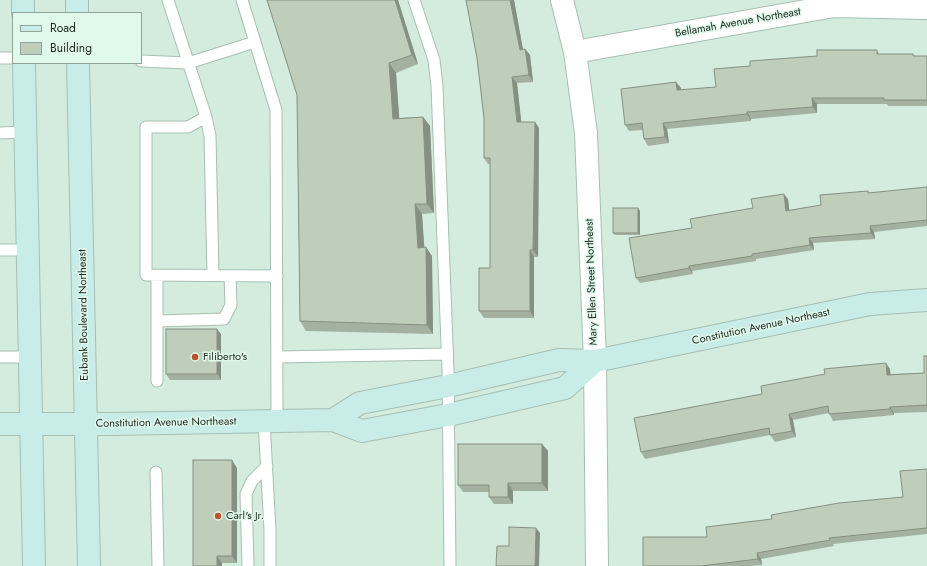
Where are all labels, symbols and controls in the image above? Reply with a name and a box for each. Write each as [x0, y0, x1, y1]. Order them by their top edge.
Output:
street label: Bellamah Avenue Northeast [674, 5, 802, 41]
legend [12, 12, 142, 64]
text: Road [50, 19, 76, 37]
text: Building [50, 39, 92, 57]
street label: Mary Ellen Street Northeast [583, 219, 601, 345]
street label: Eubank Boulevard Northeast [76, 249, 92, 381]
street label: Constitution Avenue Northeast [691, 306, 831, 348]
place label: Filiberto's [203, 350, 247, 364]
marker: Filiberto's [190, 352, 200, 362]
street label: Constitution Avenue Northeast [96, 415, 236, 431]
place label: Carl's Jr. [226, 509, 264, 523]
marker: Carl's Jr. [213, 511, 223, 521]

